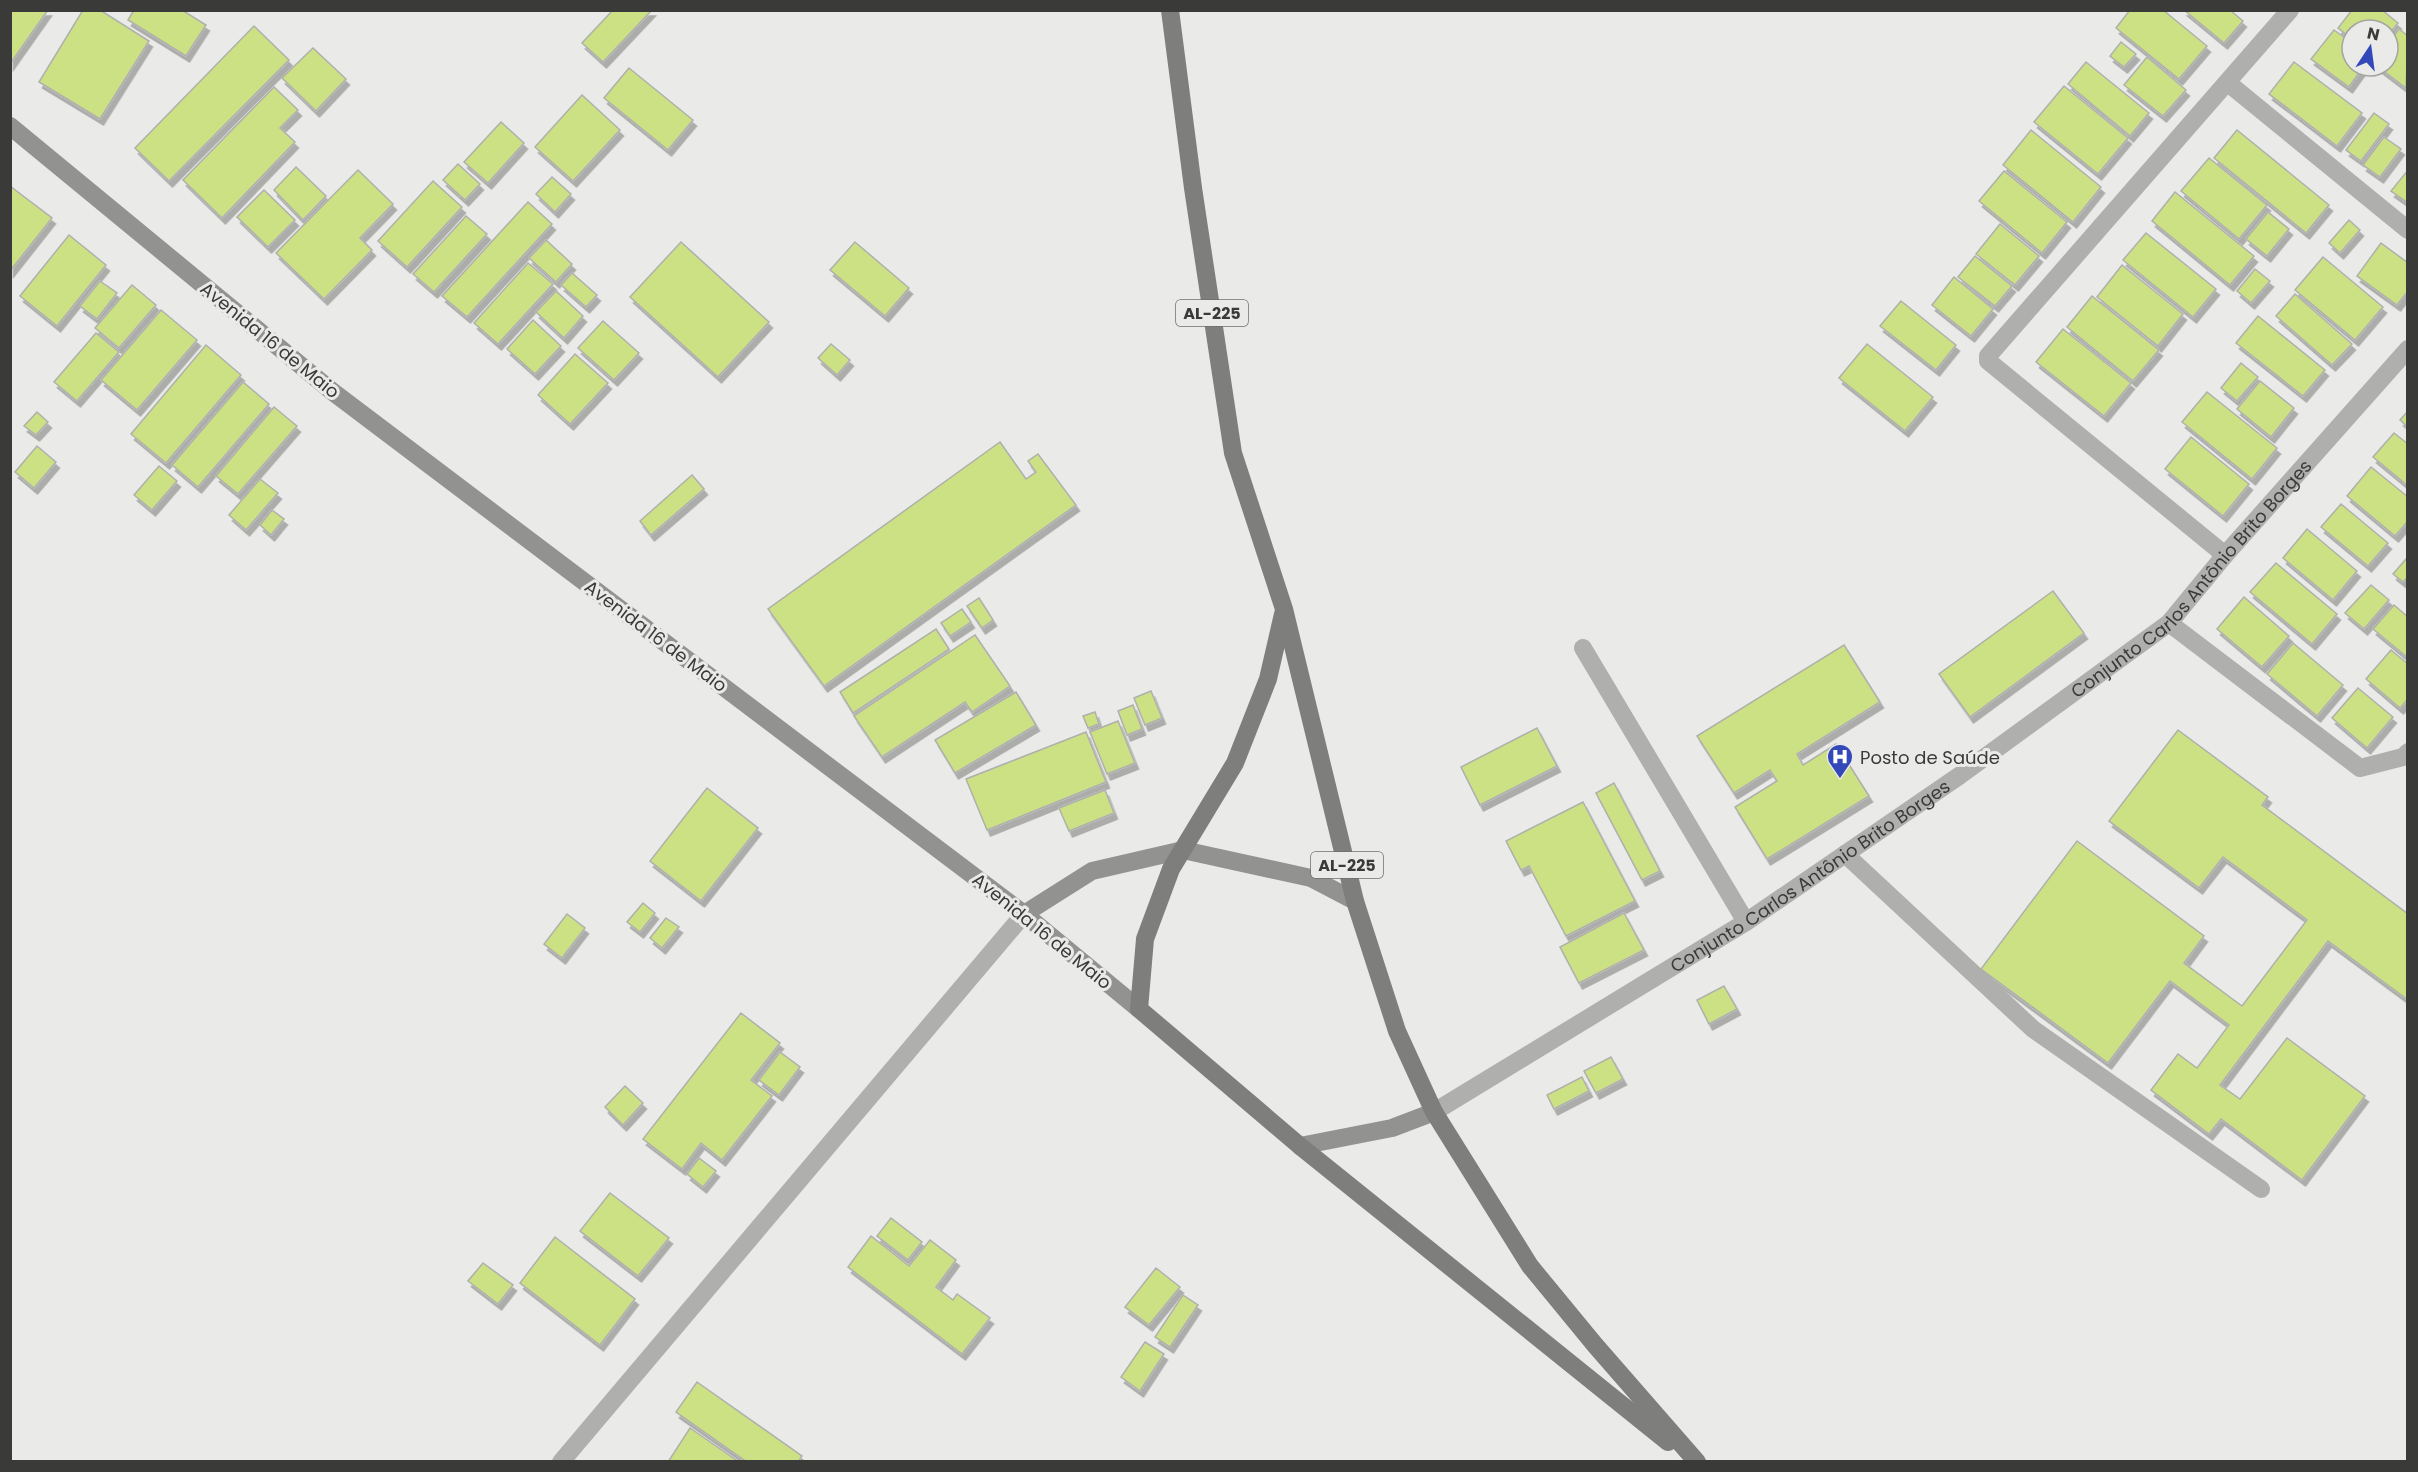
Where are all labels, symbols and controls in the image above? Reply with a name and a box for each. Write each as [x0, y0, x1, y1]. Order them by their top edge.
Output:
north arrow [2340, 18, 2400, 78]
text: N [2365, 21, 2382, 46]
street label: Avenida 16 de Maio [195, 276, 345, 404]
road number: AL-225 [1176, 300, 1248, 326]
street label: Conjunto Carlos Antônio Brito Borges [2065, 454, 2317, 703]
street label: Avenida 16 de Maio [580, 574, 732, 698]
hospital icon: Posto de Saúde [1825, 742, 1855, 780]
place label: Posto de Saúde [1860, 745, 2000, 770]
street label: Conjunto Carlos Antônio Brito Borges [1665, 773, 1955, 978]
road number: AL-225 [1311, 852, 1383, 878]
street label: Avenida 16 de Maio [967, 867, 1117, 995]

